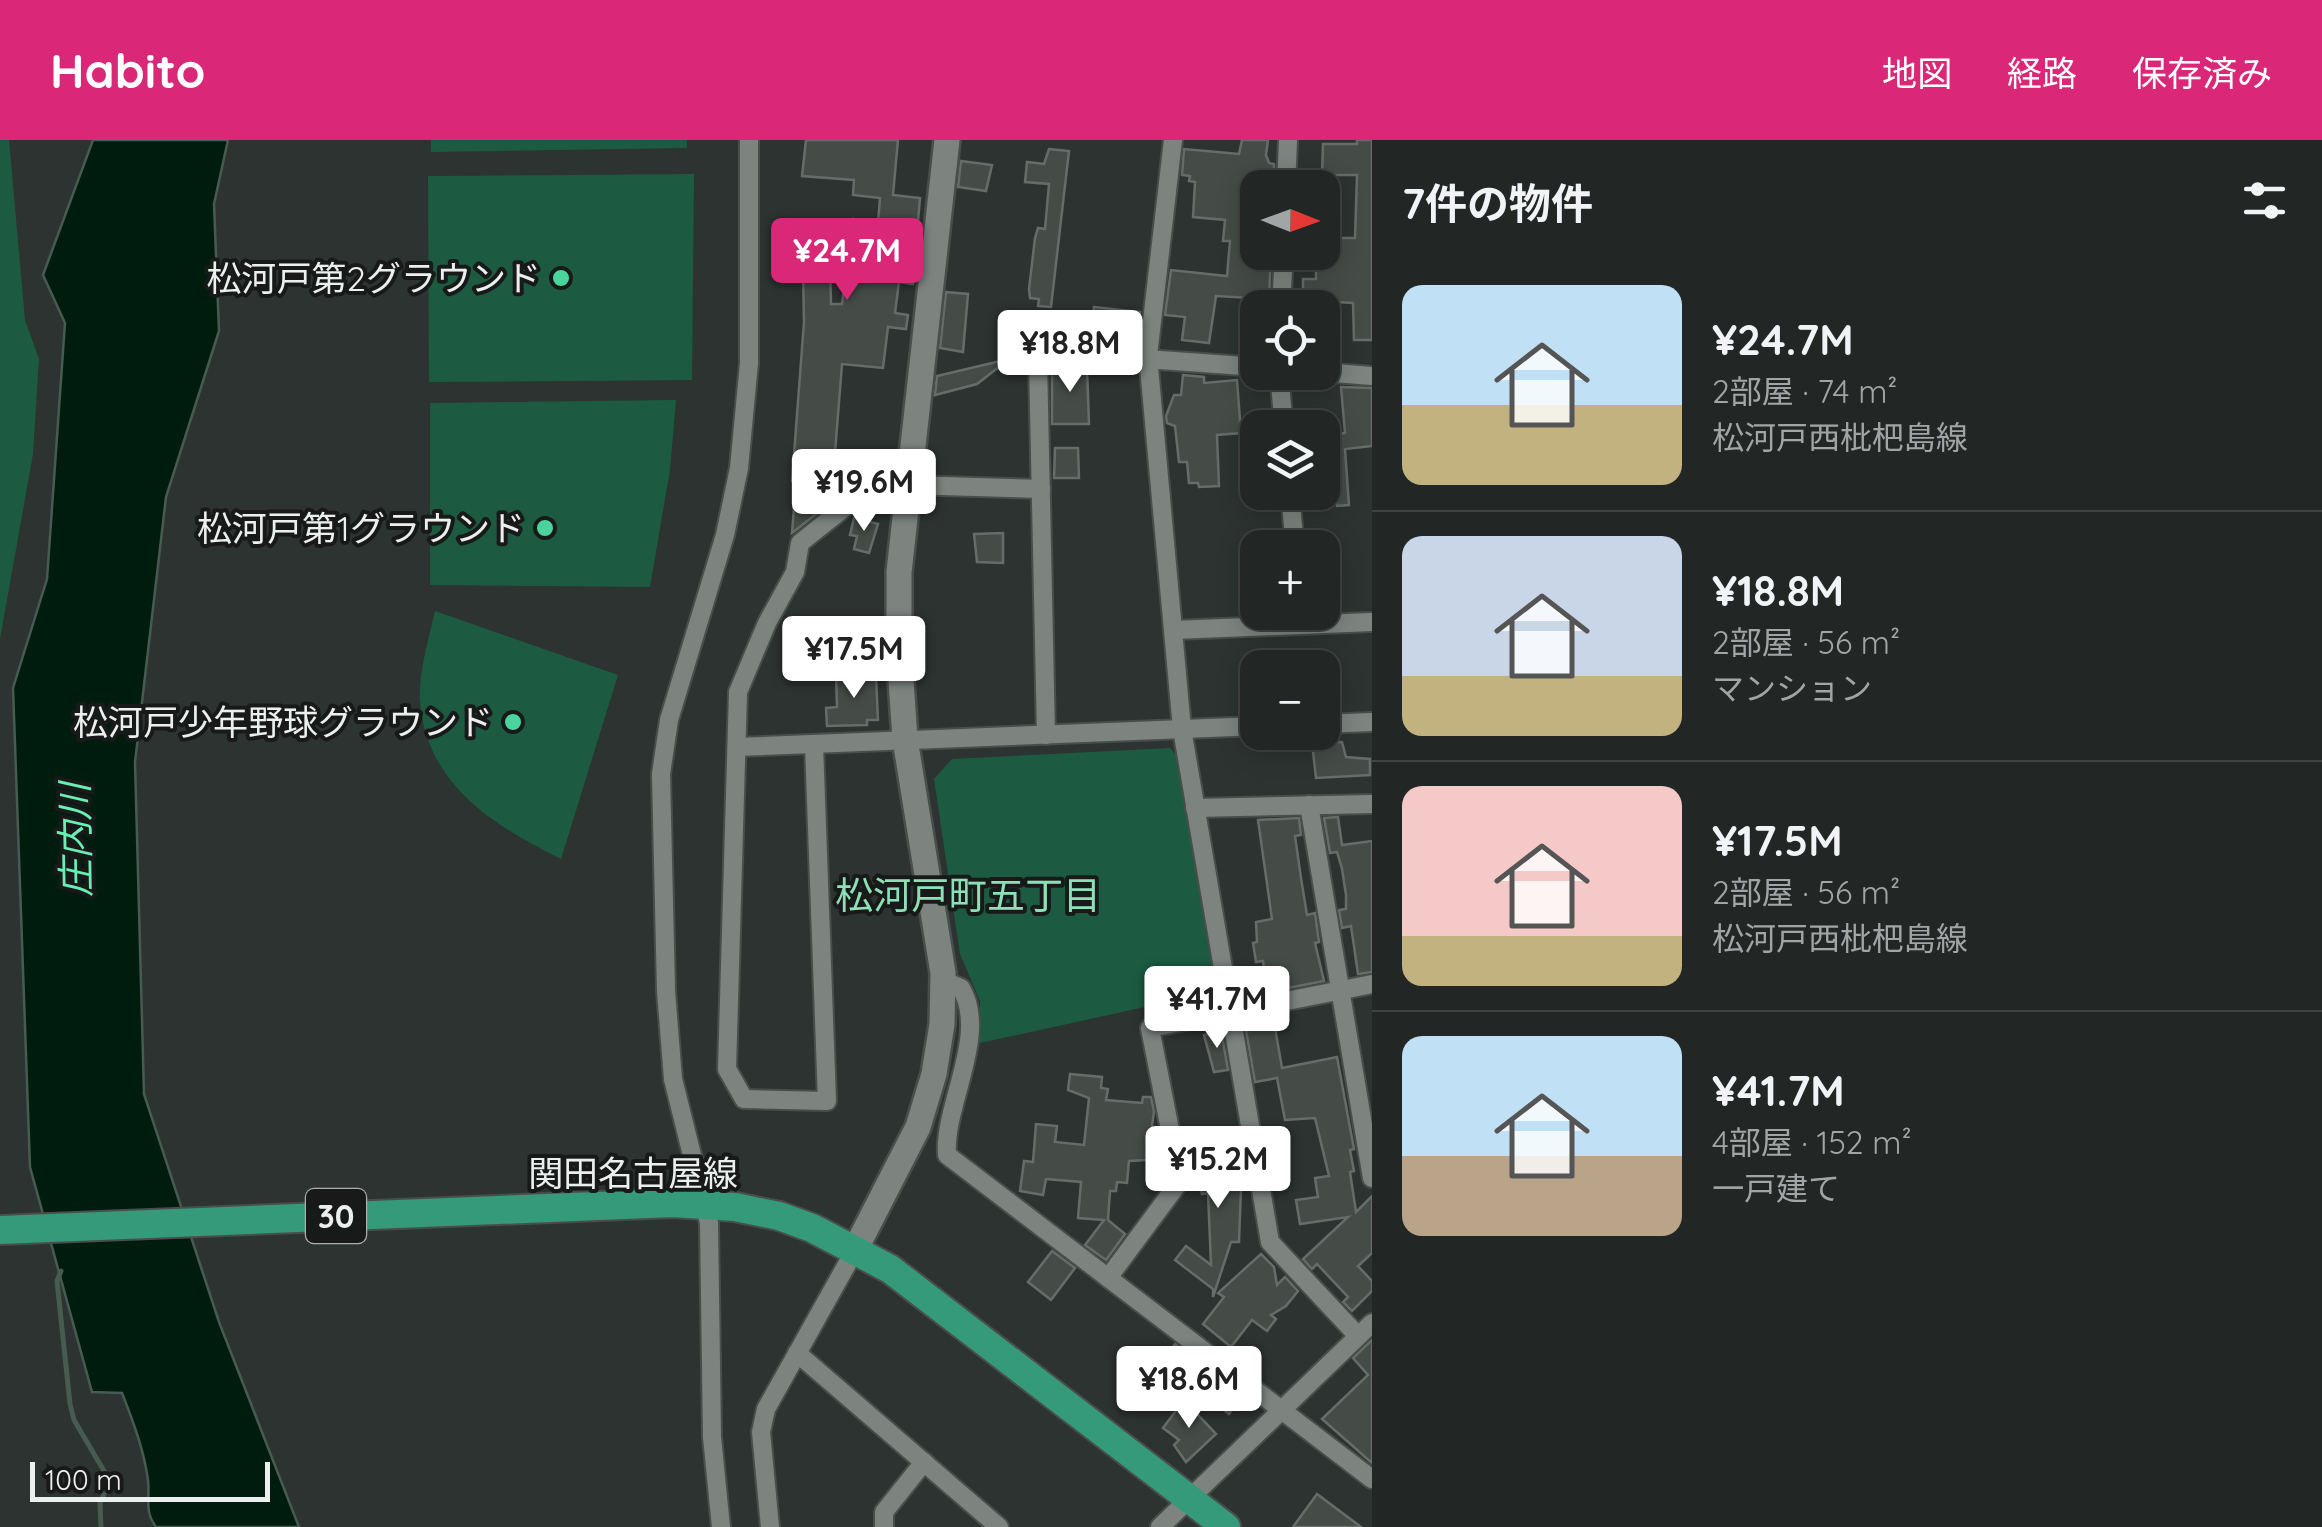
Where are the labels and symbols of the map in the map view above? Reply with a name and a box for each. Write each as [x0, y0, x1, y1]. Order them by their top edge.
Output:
north arrow [1240, 170, 1340, 270]
pin: ¥24.7M [766, 218, 928, 303]
place label: 松河戸第2グラウンド [207, 256, 541, 300]
marker: 松河戸第2グラウンド [550, 267, 572, 289]
pin: ¥18.8M [989, 310, 1151, 395]
pin: ¥19.6M [783, 449, 945, 534]
place label: 松河戸第1グラウンド [197, 506, 525, 550]
marker: 松河戸第1グラウンド [534, 517, 556, 539]
pin: ¥17.5M [773, 616, 935, 701]
place label: 松河戸少年野球グラウンド [73, 700, 493, 744]
marker: 松河戸少年野球グラウンド [502, 711, 524, 733]
water label: 庄内川 [50, 779, 100, 897]
district label: 松河戸町五丁目 [835, 871, 1101, 919]
pin: ¥41.7M [1136, 966, 1298, 1051]
pin: ¥15.2M [1137, 1126, 1299, 1211]
street label: 関田名古屋線 [528, 1151, 738, 1195]
road number: 30 [306, 1189, 366, 1243]
pin: ¥18.6M [1108, 1346, 1270, 1431]
scale bar [30, 1457, 270, 1502]

